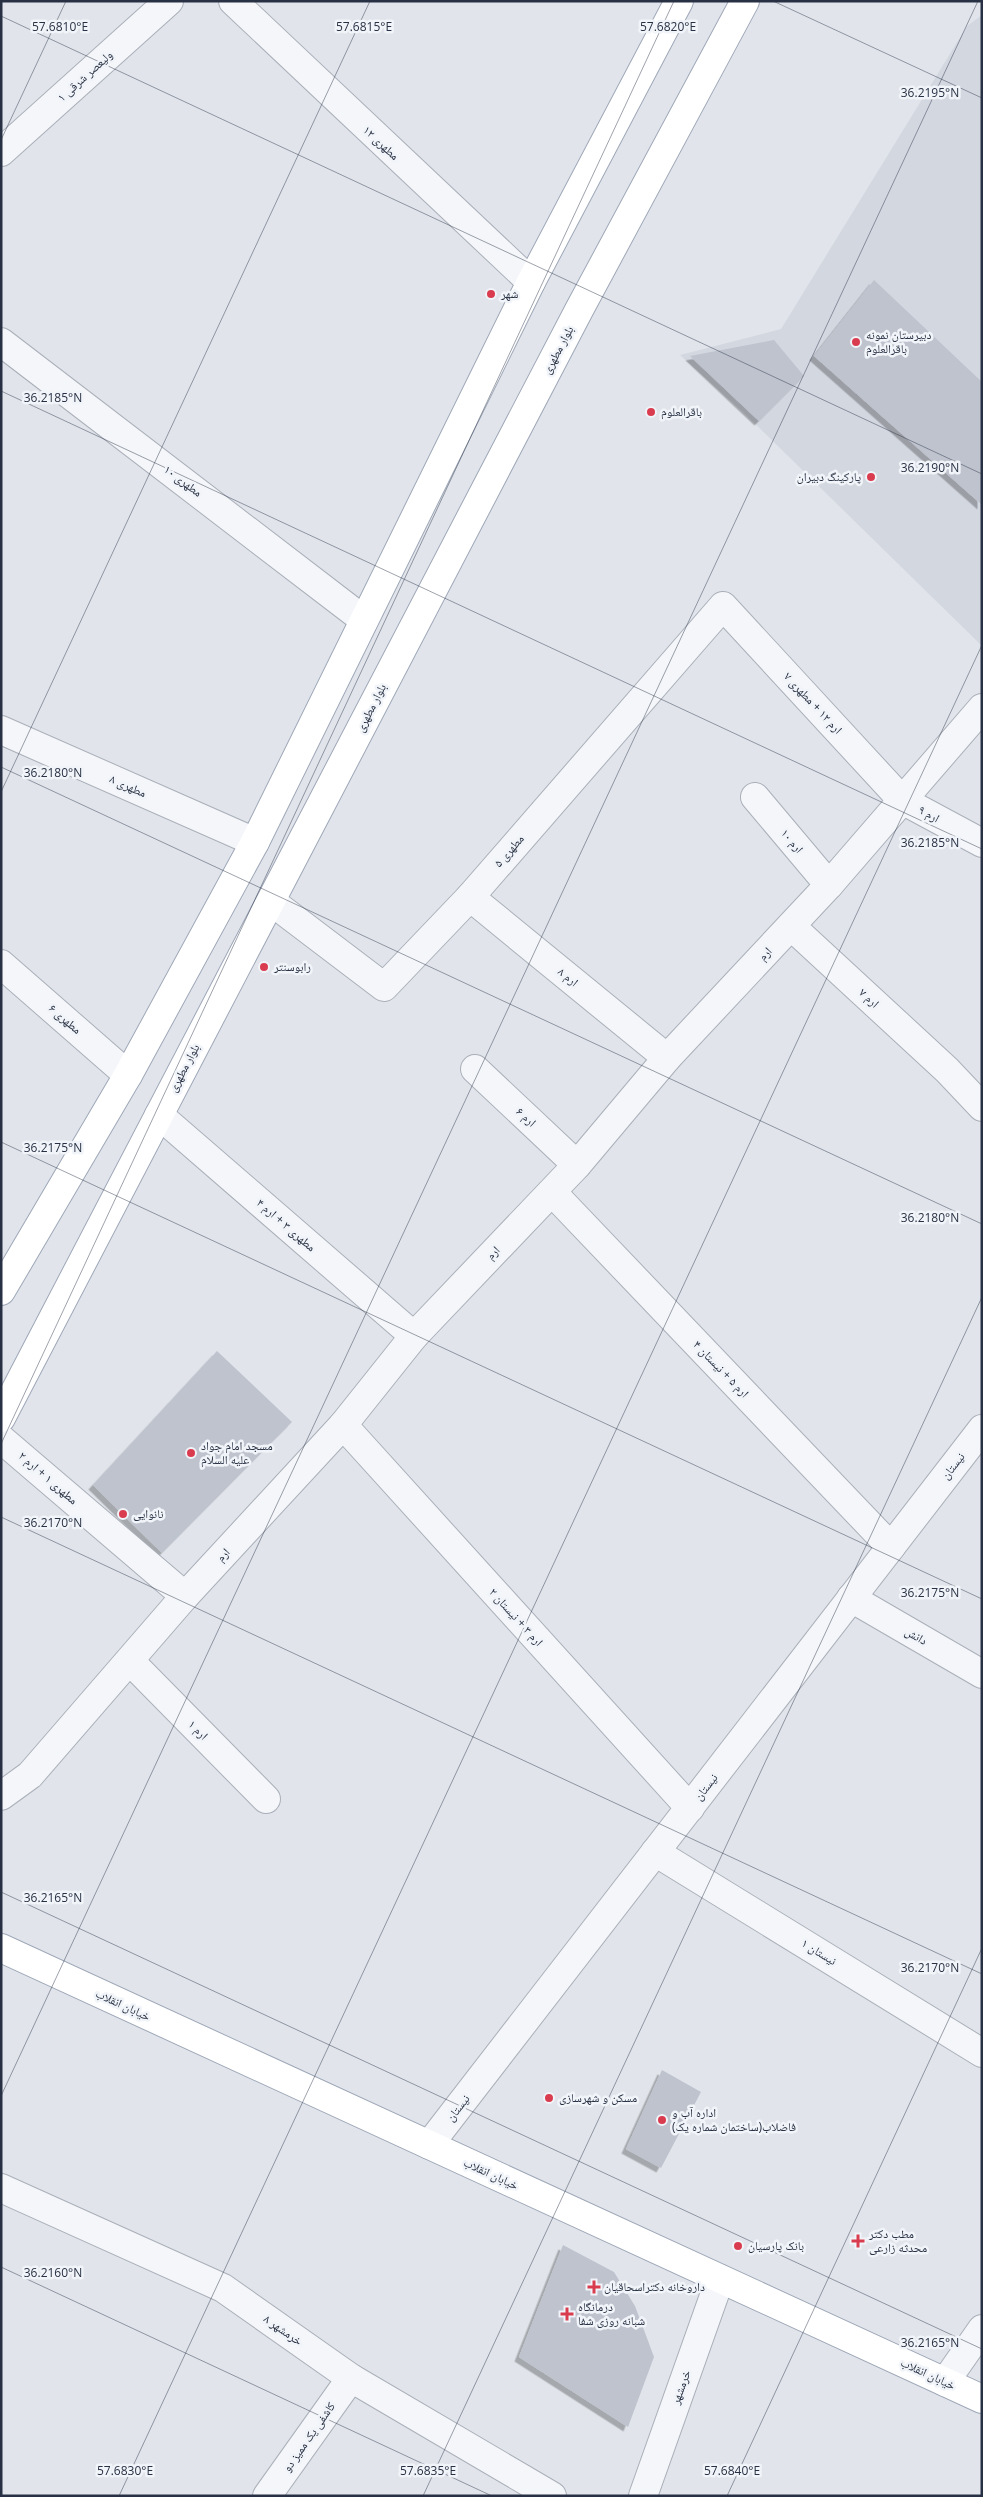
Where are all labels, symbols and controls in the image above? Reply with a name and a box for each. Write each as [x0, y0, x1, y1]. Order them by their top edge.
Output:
text: 57.6810°E [32, 18, 88, 35]
text: 57.6815°E [336, 18, 392, 35]
text: 57.6820°E [640, 18, 696, 35]
street label: ولیعصر شرقی ۱ [53, 46, 116, 105]
text: 36.2195°N [901, 84, 959, 101]
street label: مطهری ۱۲ [360, 121, 403, 164]
place label: شهر [500, 285, 518, 302]
marker: شهر [485, 288, 497, 300]
street label: بلوار مطهری [538, 323, 577, 377]
place label: دبیرستان نمونه باقرالعلوم [866, 326, 931, 357]
marker: دبیرستان نمونه باقرالعلوم [850, 336, 862, 348]
text: 36.2185°N [24, 389, 82, 406]
place label: باقرالعلوم [661, 403, 702, 420]
marker: باقرالعلوم [645, 406, 657, 418]
text: 36.2190°N [901, 459, 959, 476]
street label: مطهری ۱۰ [161, 461, 206, 501]
place label: پارکینگ دبیران [797, 468, 861, 485]
marker: پارکینگ دبیران [865, 471, 877, 483]
street label: ارم ۱۲ + مطهری ۷ [780, 668, 847, 737]
street label: بلوار مطهری [351, 681, 390, 735]
text: 36.2180°N [24, 764, 82, 781]
street label: مطهری ۸ [107, 770, 149, 801]
street label: ارم ۹ [916, 801, 943, 826]
street label: ارم ۱۰ [777, 825, 808, 857]
street label: مطهری ۵ [490, 831, 528, 871]
text: 36.2185°N [901, 834, 959, 851]
street label: ارم [754, 943, 776, 964]
place label: رابوسنتر [273, 958, 311, 975]
marker: رابوسنتر [258, 961, 270, 973]
street label: ارم ۸ [554, 963, 582, 990]
street label: ارم ۷ [856, 984, 883, 1011]
street label: مطهری ۶ [45, 1000, 85, 1038]
street label: بلوار مطهری [164, 1041, 203, 1095]
street label: ارم ۶ [513, 1103, 540, 1130]
text: 36.2175°N [24, 1139, 82, 1156]
street label: مطهری ۳ + ارم ۴ [253, 1194, 320, 1255]
text: 36.2180°N [901, 1209, 959, 1226]
street label: ارم [482, 1242, 503, 1263]
street label: ارم ۵ + نیستان ۴ [690, 1336, 753, 1401]
place label: مسجد امام جواد علیه السلام [201, 1437, 273, 1468]
street label: مطهری ۱ + ارم ۲ [15, 1447, 82, 1508]
marker: مسجد امام جواد علیه السلام [185, 1447, 197, 1459]
street label: نیستان [937, 1449, 969, 1483]
place label: نانوایی [133, 1505, 163, 1522]
marker: نانوایی [117, 1508, 129, 1520]
text: 36.2170°N [24, 1514, 82, 1531]
street label: ارم [212, 1544, 234, 1565]
street label: ارم ۳ + نیستان ۲ [485, 1584, 547, 1650]
text: 36.2175°N [901, 1584, 959, 1601]
street label: دانش [902, 1622, 931, 1649]
street label: ارم ۱ [185, 1716, 212, 1743]
street label: نیستان [690, 1770, 722, 1804]
text: 36.2165°N [24, 1889, 82, 1906]
street label: نیستان ۱ [798, 1934, 840, 1969]
text: 36.2170°N [901, 1959, 959, 1976]
street label: خیابان انقلاب [93, 1984, 154, 2025]
place label: مسکن و شهرسازی [559, 2089, 637, 2106]
street label: نیستان [442, 2091, 474, 2125]
marker: مسکن و شهرسازی [543, 2092, 555, 2104]
place label: اداره آب و فاضلاب(ساختمان شماره یک) [672, 2104, 796, 2135]
marker: اداره آب و فاضلاب(ساختمان شماره یک) [656, 2114, 668, 2126]
street label: خیابان انقلاب [461, 2153, 522, 2194]
place label: مطب دکتر محدثه زارعی [868, 2225, 927, 2256]
marker: مطب دکتر محدثه زارعی [851, 2234, 865, 2248]
place label: بانک پارسیان [748, 2237, 804, 2254]
marker: بانک پارسیان [732, 2240, 744, 2252]
text: 36.2160°N [24, 2264, 82, 2281]
place label: داروخانه دکتراسحاقیان [604, 2278, 705, 2295]
marker: داروخانه دکتراسحاقیان [588, 2281, 600, 2293]
place label: درمانگاه شبانه روزی شفا [578, 2298, 645, 2329]
marker: درمانگاه شبانه روزی شفا [560, 2307, 574, 2321]
street label: خرمشهر ۸ [260, 2310, 306, 2349]
text: 36.2165°N [901, 2334, 959, 2351]
street label: خیابان انقلاب [898, 2353, 959, 2394]
street label: خرمشهر [666, 2367, 695, 2407]
street label: کاشفی یک ممیز دو [278, 2398, 339, 2475]
text: 57.6830°E [97, 2462, 153, 2479]
text: 57.6835°E [400, 2462, 456, 2479]
text: 57.6840°E [704, 2462, 760, 2479]

